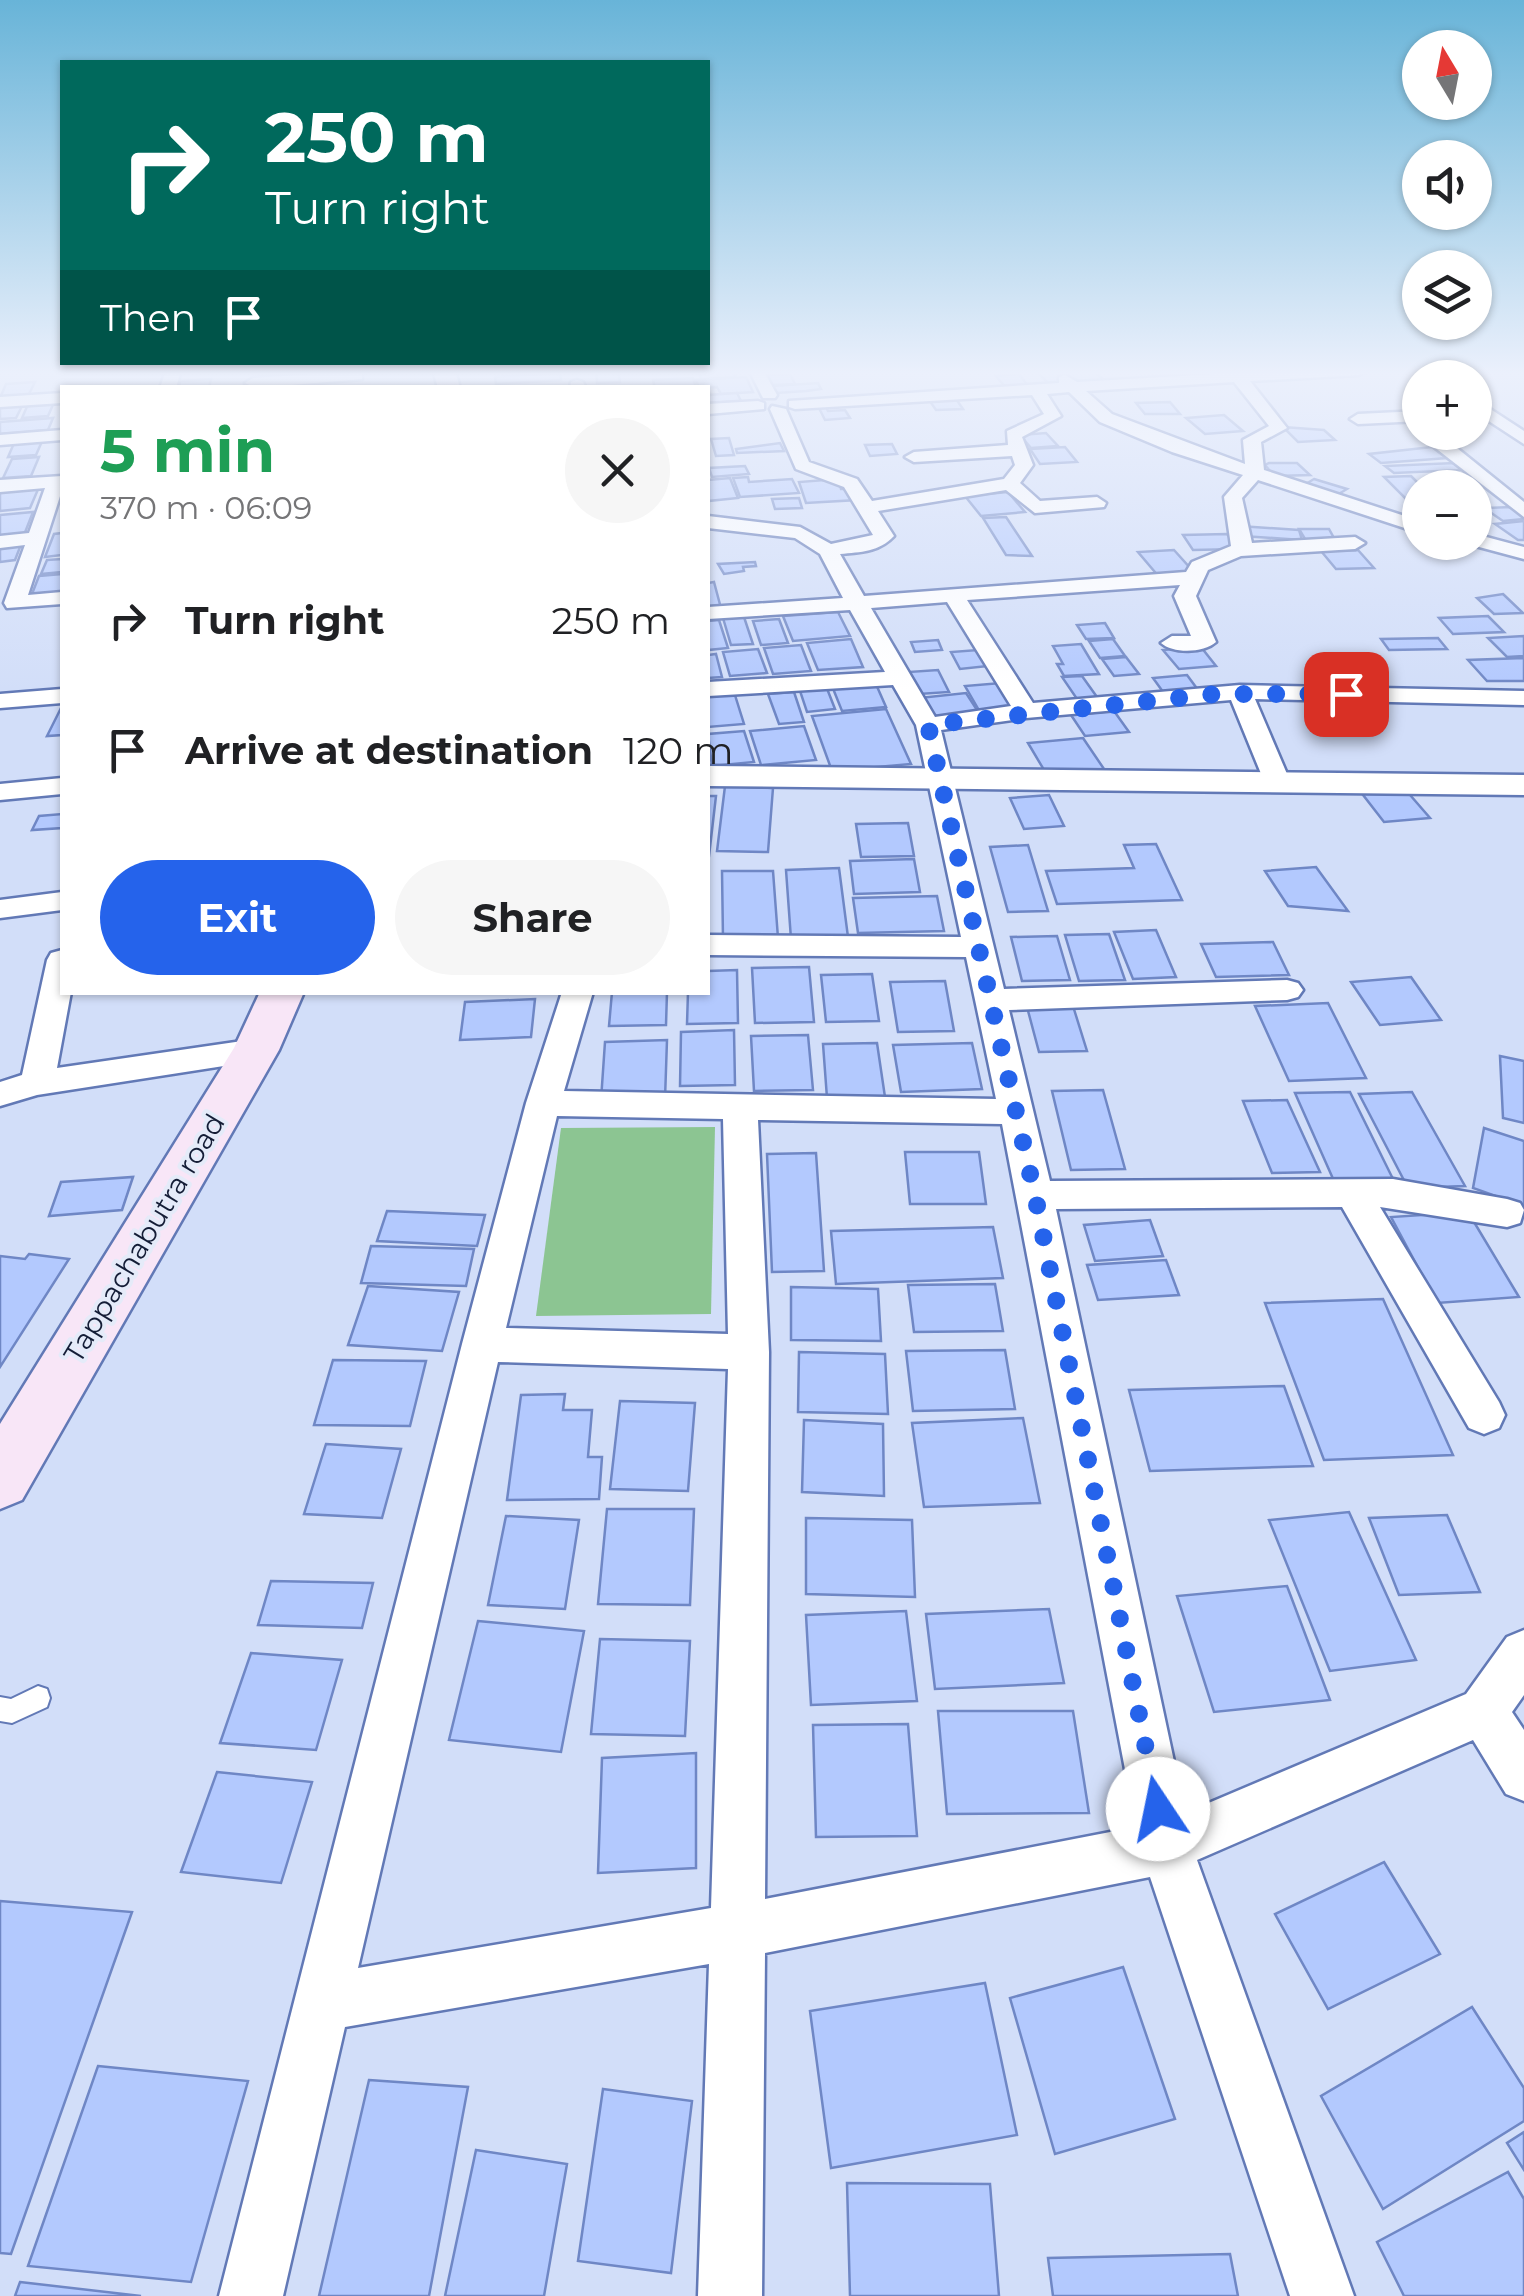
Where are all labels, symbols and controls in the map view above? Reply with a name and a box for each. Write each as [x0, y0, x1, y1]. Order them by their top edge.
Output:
north arrow [1402, 30, 1492, 120]
map controls [1402, 30, 1492, 560]
text: 250 m [265, 94, 489, 180]
icon: right [100, 100, 230, 230]
button: sound [1402, 140, 1492, 230]
text: Turn right [265, 180, 490, 235]
button: layers [1402, 250, 1492, 340]
icon: arrive [216, 290, 271, 345]
text: Then [100, 294, 196, 341]
button: + [1402, 360, 1492, 450]
text: 5 min [100, 414, 275, 487]
button: close [565, 418, 670, 523]
button: − [1402, 470, 1492, 560]
text: 370 m · 06:09 [100, 488, 312, 527]
icon: right [100, 593, 155, 648]
text: Turn right [185, 597, 384, 644]
text: 250 m [551, 597, 670, 644]
pin [1304, 652, 1389, 737]
icon: arrive [1319, 667, 1374, 722]
icon: arrive [100, 723, 155, 778]
text: Arrive at destination [185, 727, 593, 774]
text: 120 m [623, 727, 734, 774]
button: Exit [100, 860, 375, 975]
button: Share [395, 860, 670, 975]
street label: Tappachabutra road [56, 1107, 232, 1369]
position arrow [1106, 1757, 1210, 1861]

